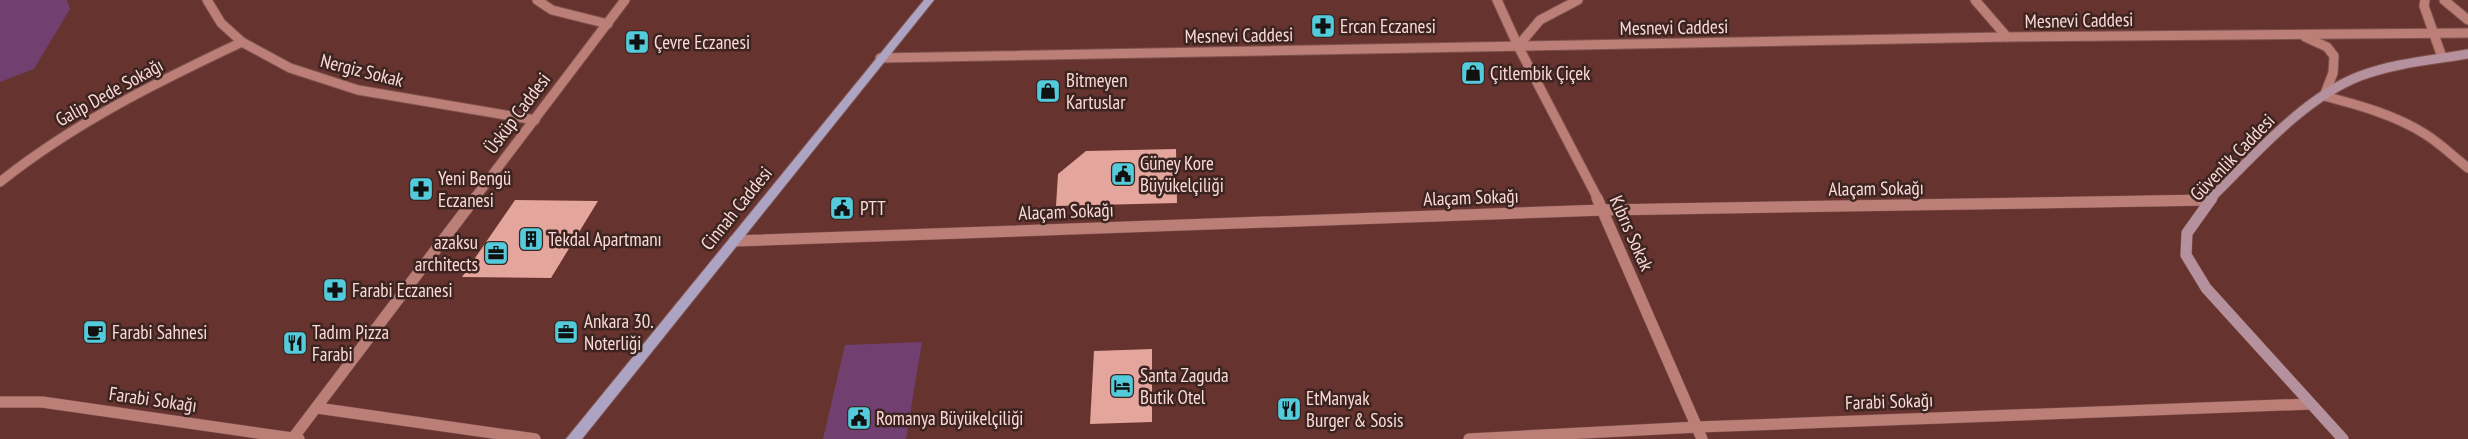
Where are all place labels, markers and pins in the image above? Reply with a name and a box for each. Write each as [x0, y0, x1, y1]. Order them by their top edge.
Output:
pharmacy icon: Ercan Eczanesi [1310, 13, 1336, 39]
place label: Ercan Eczanesi [1340, 14, 1436, 38]
pharmacy icon: Çevre Eczanesi [624, 29, 650, 55]
place label: Çevre Eczanesi [654, 30, 750, 54]
shop icon: Çitlembik Çiçek [1460, 60, 1486, 86]
place label: Çitlembik Çiçek [1490, 61, 1591, 85]
place label: Bitmeyen Kartuslar [1066, 68, 1128, 114]
shop icon: Bitmeyen Kartuslar [1035, 78, 1061, 104]
place label: Güney Kore Büyükelçiliği [1140, 151, 1224, 197]
public building icon: Güney Kore Büyükelçiliği [1110, 161, 1136, 187]
place label: Yeni Bengü Eczanesi [438, 166, 511, 212]
pharmacy icon: Yeni Bengü Eczanesi [408, 176, 434, 202]
public building icon: PTT [829, 195, 855, 221]
place label: PTT [860, 196, 886, 220]
building icon: Tekdal Apartmanı [518, 226, 544, 252]
place label: Tekdal Apartmanı [548, 227, 662, 251]
place label: azaksu architects [415, 230, 478, 276]
office icon: azaksu architects [483, 240, 509, 266]
pharmacy icon: Farabi Eczanesi [322, 277, 348, 303]
place label: Farabi Eczanesi [352, 278, 453, 302]
place label: Ankara 30. Noterliği [584, 309, 654, 355]
cafe icon: Farabi Sahnesi [82, 319, 108, 345]
office icon: Ankara 30. Noterliği [553, 319, 579, 345]
place label: Farabi Sahnesi [112, 320, 207, 344]
place label: Tadım Pizza Farabi [312, 320, 389, 366]
restaurant icon: Tadım Pizza Farabi [282, 330, 308, 356]
place label: Santa Zaguda Butik Otel [1140, 363, 1229, 409]
hotel icon: Santa Zaguda Butik Otel [1109, 373, 1135, 399]
place label: EtManyak Burger & Sosis [1306, 386, 1404, 432]
restaurant icon: EtManyak Burger & Sosis [1276, 396, 1302, 422]
public building icon: Romanya Büyükelçiliği [846, 405, 872, 431]
place label: Romanya Büyükelçiliği [876, 406, 1023, 430]

